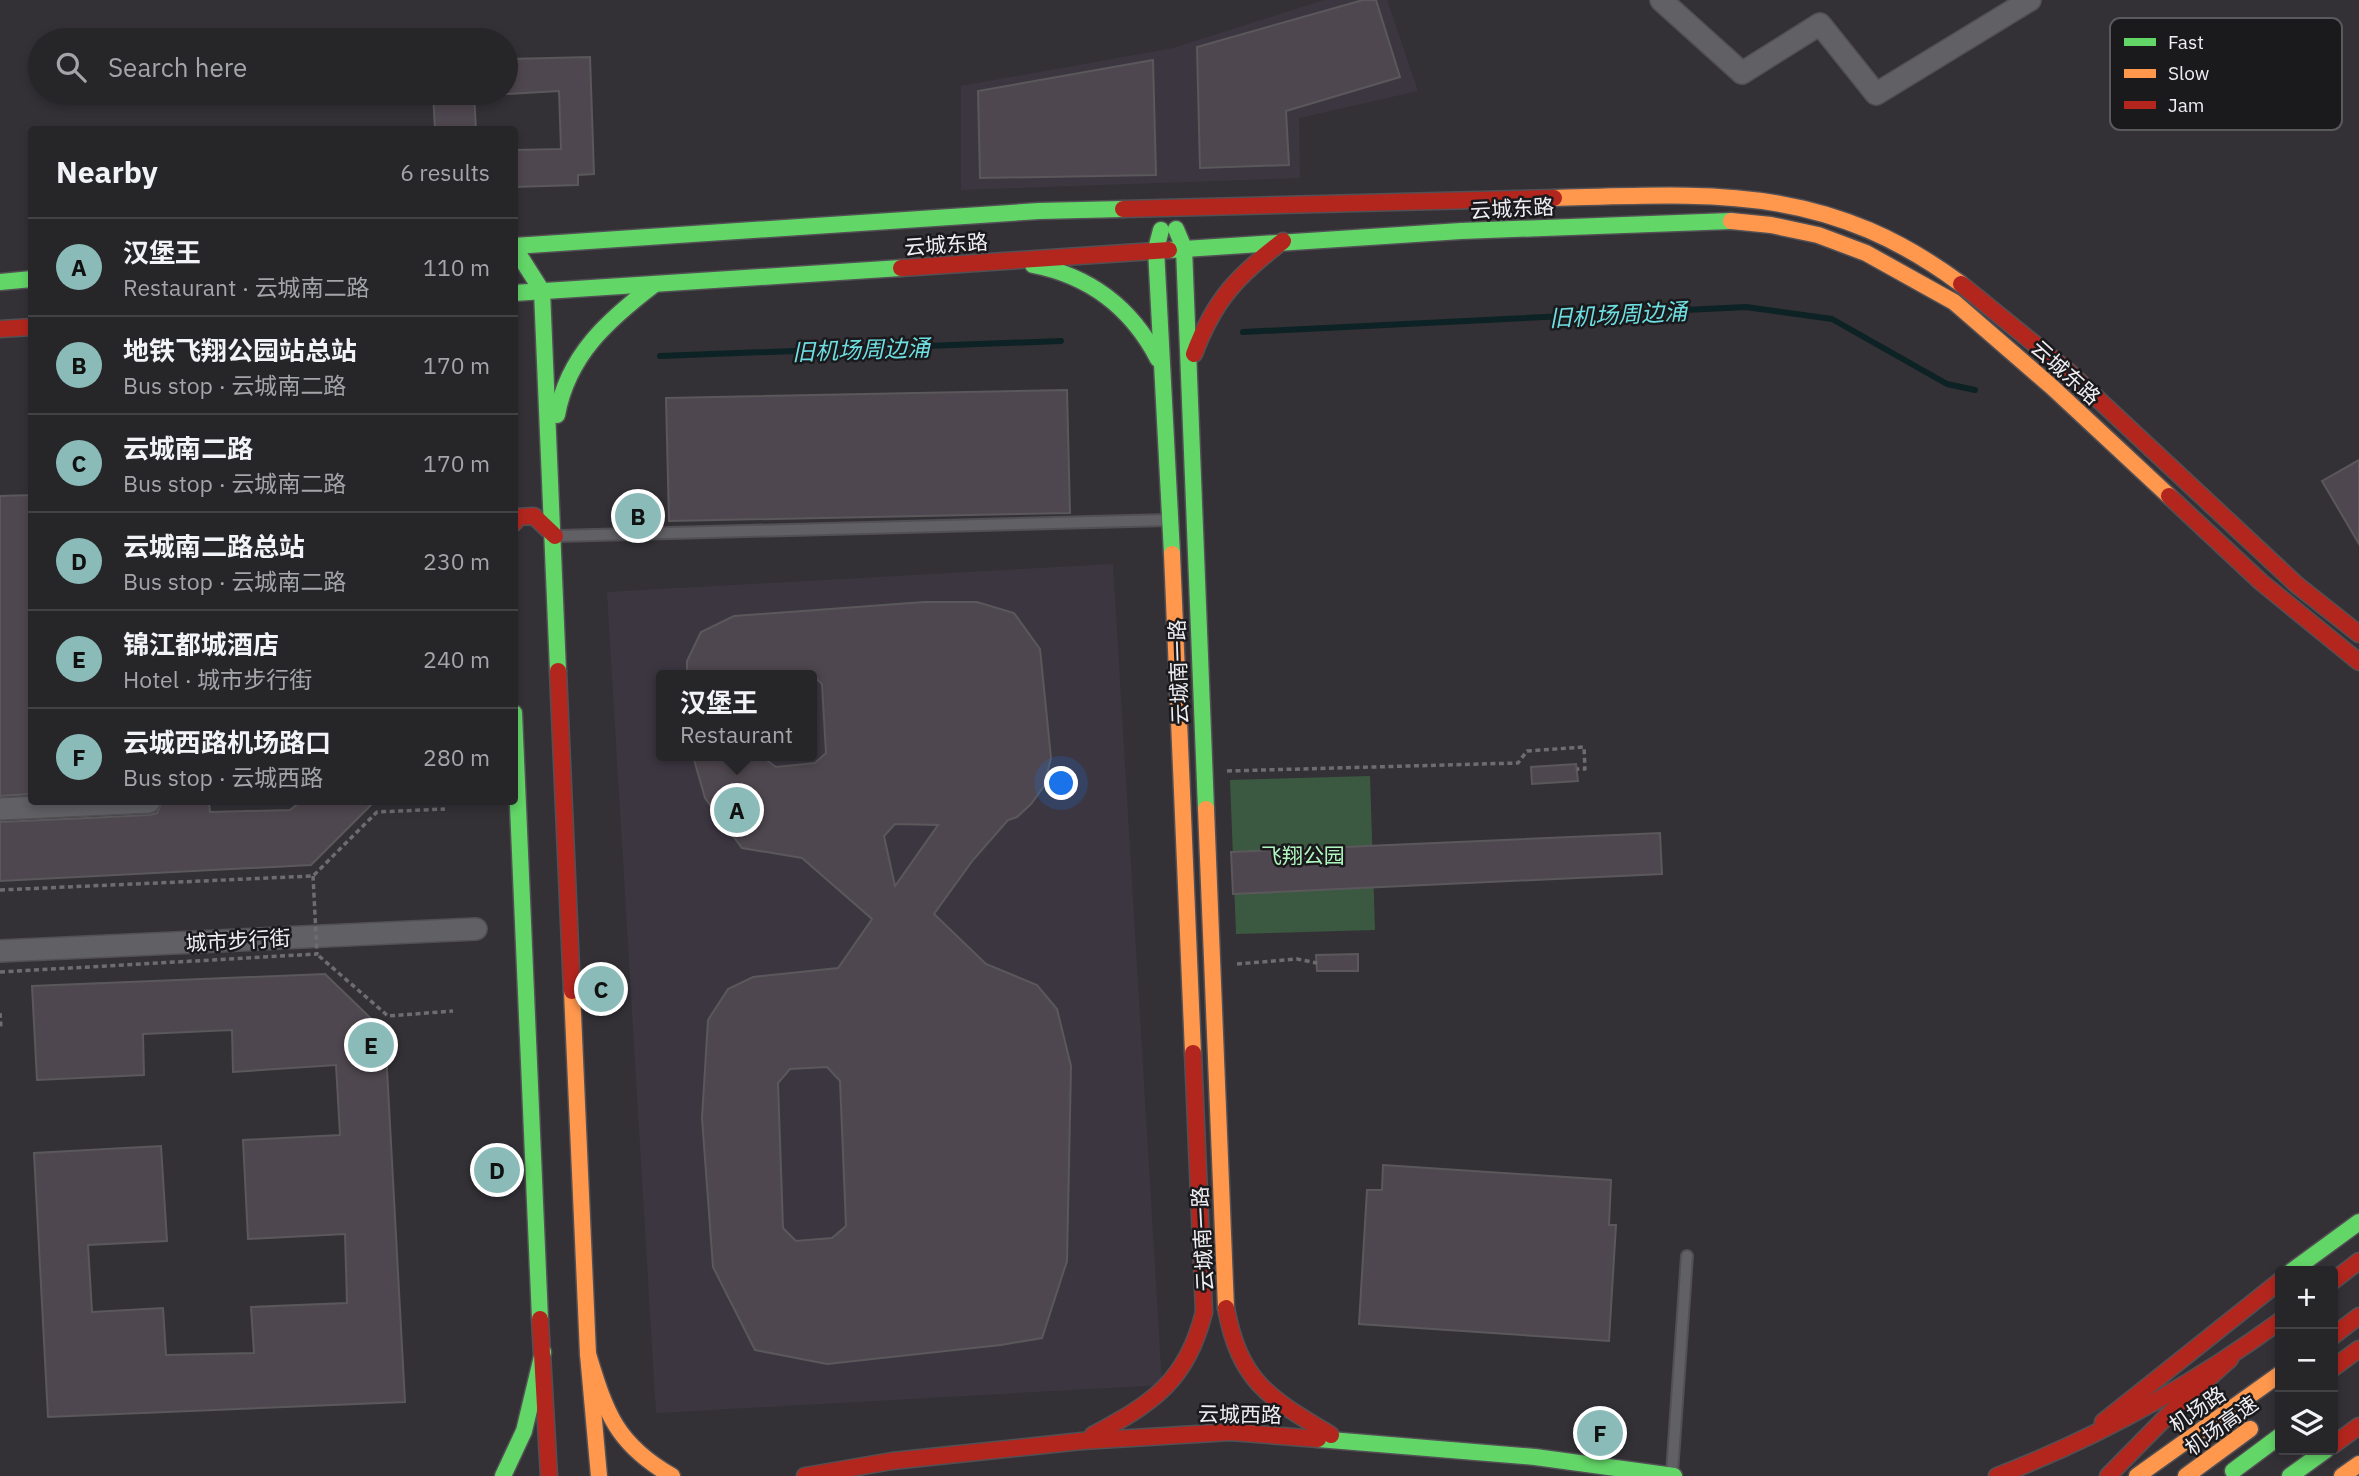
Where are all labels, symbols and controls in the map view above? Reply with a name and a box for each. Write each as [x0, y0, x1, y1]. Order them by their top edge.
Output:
legend [2110, 18, 2342, 130]
search box [28, 28, 518, 105]
text: Fast [2168, 30, 2204, 54]
icon: search [52, 48, 90, 86]
text: Search here [108, 50, 247, 84]
text: Slow [2168, 61, 2209, 85]
text: Jam [2168, 93, 2204, 117]
text: Nearby [56, 152, 158, 191]
text: 6 results [400, 157, 490, 187]
street label: 云城东路 [1469, 192, 1555, 224]
street label: 云城东路 [903, 227, 989, 261]
text: 汉堡王 [123, 235, 201, 269]
text: A [71, 252, 87, 282]
text: 110 m [423, 252, 490, 282]
text: Restaurant · 云城南二路 [123, 272, 370, 302]
water label: 旧机场周边涌 [1548, 295, 1691, 333]
water label: 旧机场周边涌 [792, 331, 933, 366]
text: 地铁飞翔公园站总站 [123, 333, 357, 367]
street label: 云城东路 [2025, 333, 2107, 411]
text: B [71, 350, 87, 380]
text: 170 m [423, 350, 490, 380]
text: Bus stop · 云城南二路 [123, 370, 346, 400]
text: 云城南二路 [123, 431, 253, 465]
text: C [72, 448, 86, 478]
text: 170 m [423, 448, 490, 478]
text: Bus stop · 云城南二路 [123, 468, 346, 498]
pin: B [615, 490, 661, 542]
text: 云城南二路总站 [123, 529, 305, 563]
text: D [71, 546, 87, 576]
text: 230 m [423, 546, 490, 576]
text: Bus stop · 云城南二路 [123, 566, 346, 596]
street label: 云城南一路 [1162, 619, 1194, 725]
text: 锦江都城酒店 [123, 627, 279, 661]
text: E [72, 644, 86, 674]
text: 240 m [423, 644, 490, 674]
text: Hotel · 城市步行街 [123, 664, 312, 694]
popup [656, 670, 817, 761]
text: 汉堡王 [680, 685, 758, 719]
text: Restaurant [680, 719, 793, 749]
text: 云城西路机场路口 [123, 725, 331, 759]
text: F [72, 742, 86, 772]
text: 280 m [423, 742, 490, 772]
text: Bus stop · 云城西路 [123, 762, 323, 792]
your location [1044, 766, 1078, 800]
pin: A [714, 784, 760, 836]
park label: 飞翔公园 [1261, 841, 1345, 869]
street label: 城市步行街 [185, 923, 291, 957]
pin: C [578, 963, 624, 1015]
pin: E [348, 1019, 394, 1071]
pin: D [474, 1144, 520, 1196]
street label: 云城南一路 [1185, 1186, 1219, 1292]
map controls [2275, 1266, 2338, 1455]
button: + [2275, 1266, 2338, 1329]
button: − [2275, 1329, 2338, 1392]
street label: 机场路 [2163, 1379, 2231, 1439]
street label: 机场高速 [2179, 1389, 2263, 1461]
button: layers [2275, 1392, 2338, 1455]
street label: 云城西路 [1198, 1399, 1282, 1429]
pin: F [1577, 1407, 1623, 1459]

